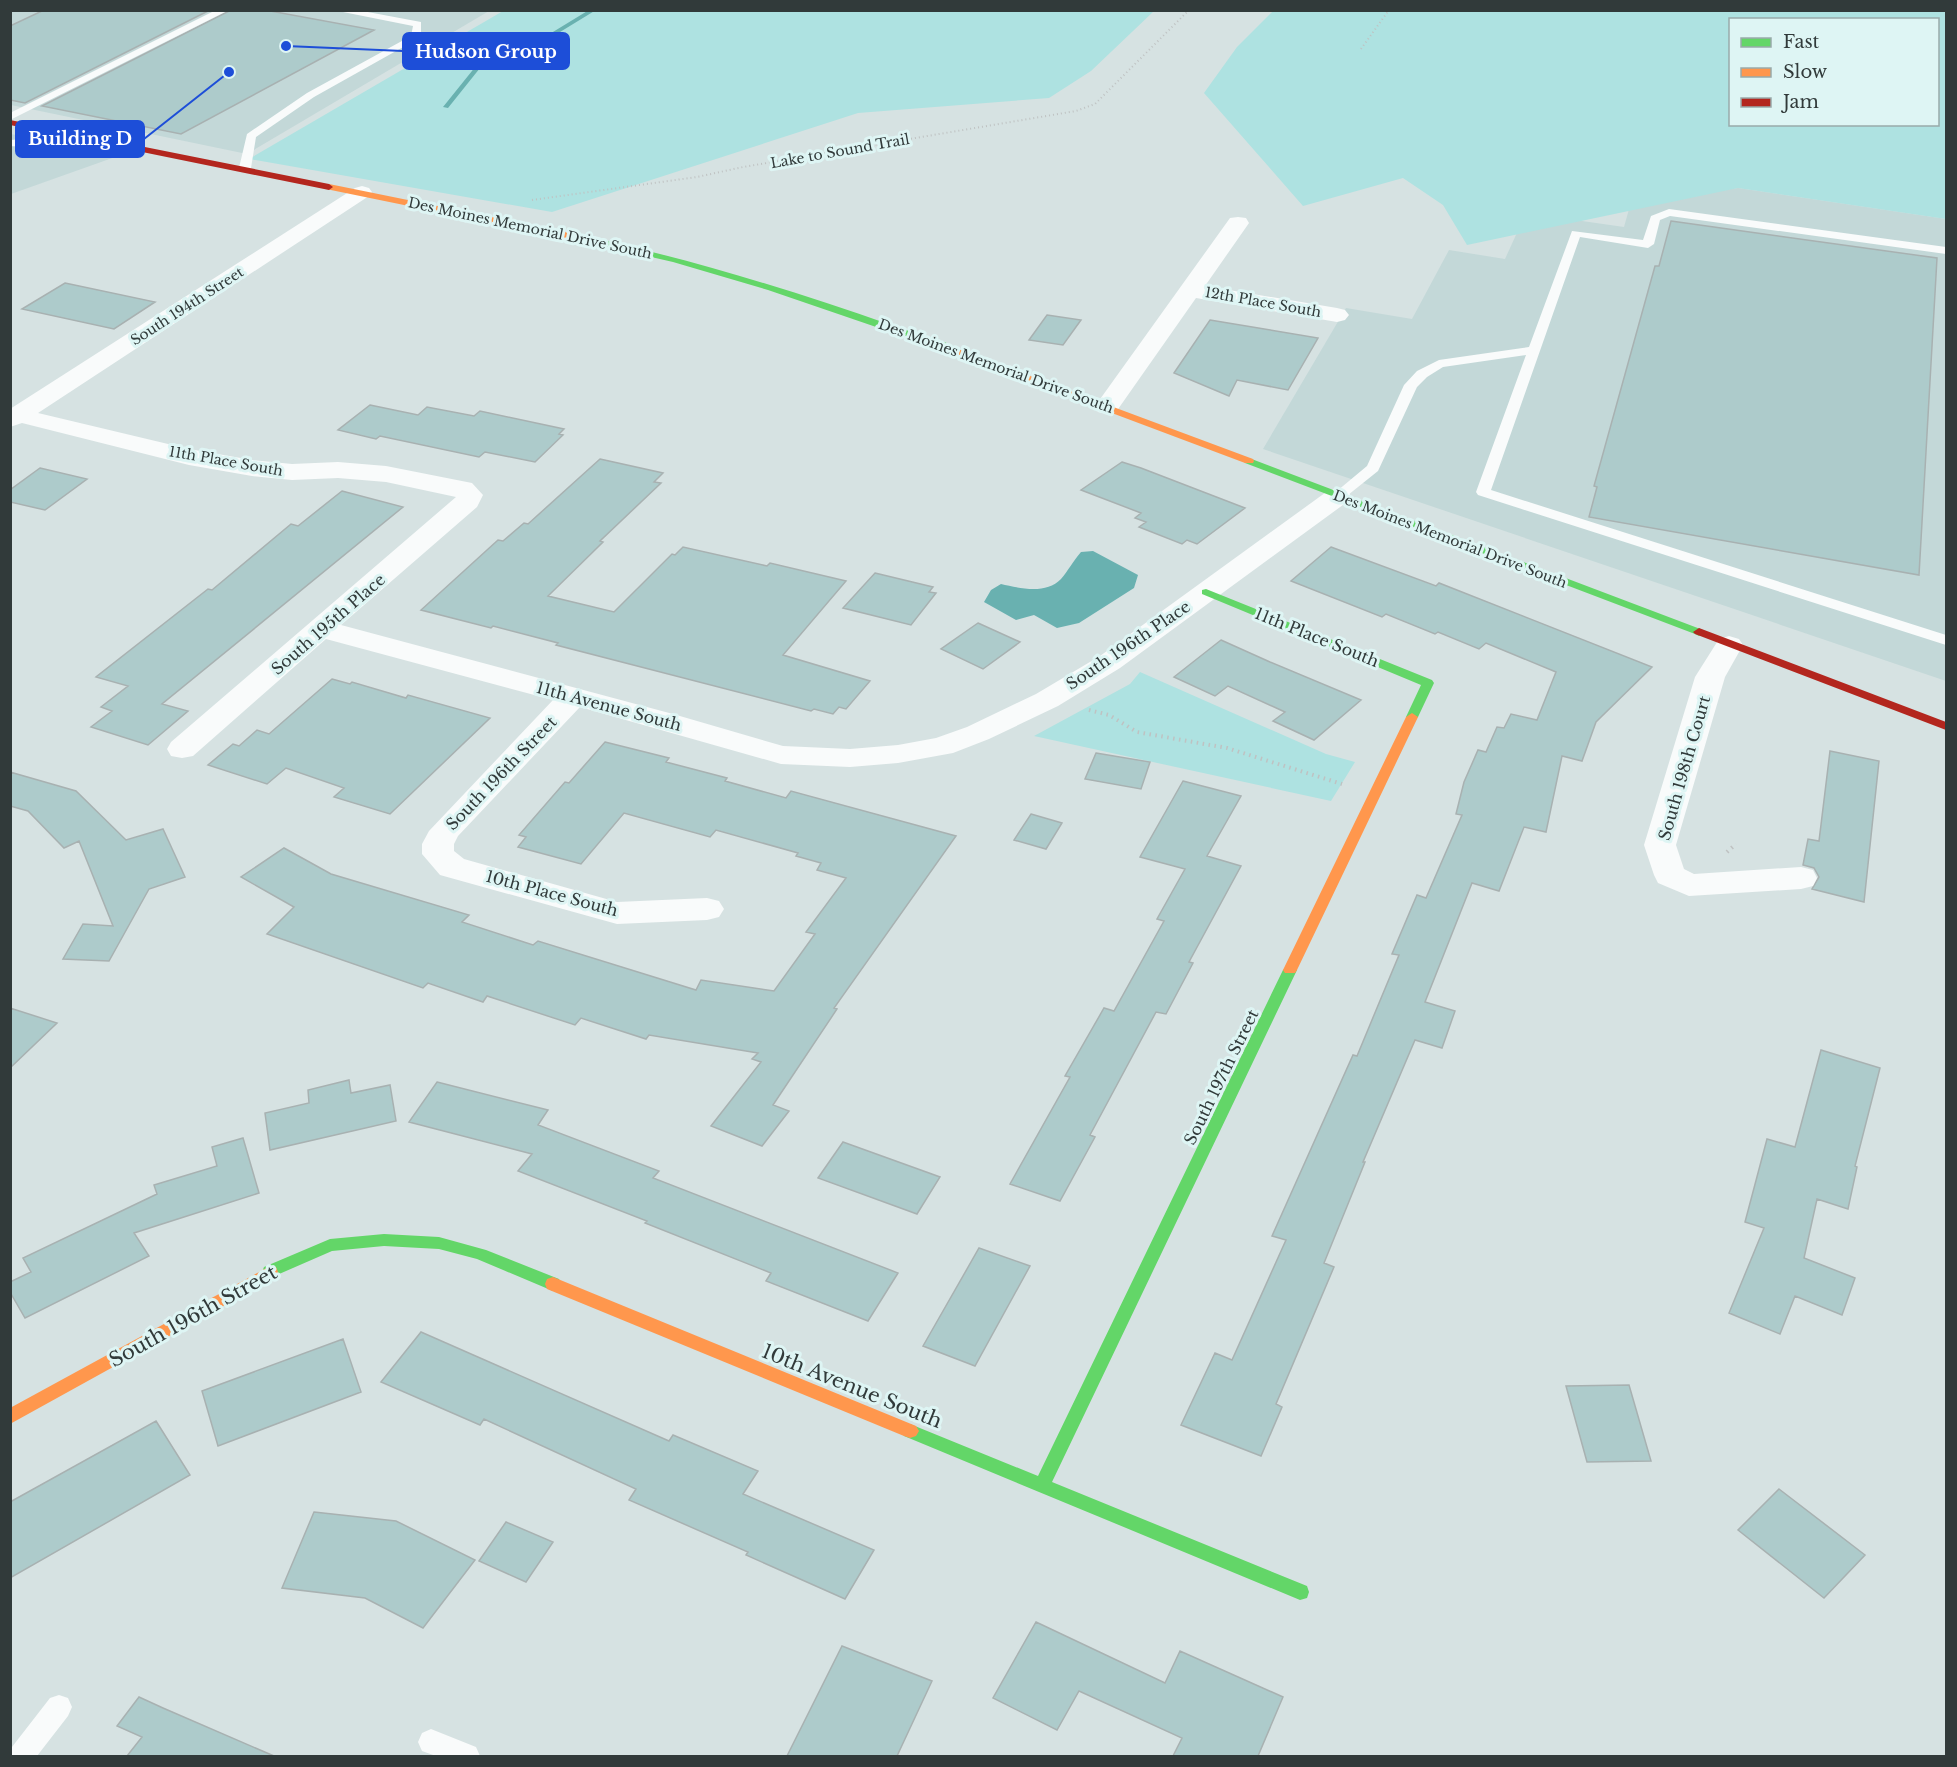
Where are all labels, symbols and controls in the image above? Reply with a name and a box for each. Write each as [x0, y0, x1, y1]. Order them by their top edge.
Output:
legend [1729, 18, 1939, 126]
text: Fast [1783, 31, 1820, 53]
callout: Hudson Group [403, 33, 569, 69]
text: Hudson Group [415, 41, 557, 63]
text: Slow [1783, 61, 1828, 83]
text: Jam [1781, 91, 1819, 113]
callout: Building D [16, 121, 144, 157]
text: Building D [28, 128, 132, 150]
street label: Lake to Sound Trail [769, 130, 911, 172]
street label: Des Moines Memorial Drive South [406, 193, 654, 263]
street label: South 194th Street [127, 262, 247, 349]
street label: 12th Place South [1203, 283, 1323, 321]
street label: Des Moines Memorial Drive South [876, 315, 1116, 417]
street label: 11th Place South [168, 442, 285, 480]
street label: Des Moines Memorial Drive South [1331, 486, 1570, 592]
street label: South 195th Place [267, 569, 389, 679]
street label: South 196th Place [1062, 596, 1194, 694]
street label: 11th Place South [1252, 603, 1382, 671]
street label: 11th Avenue South [534, 677, 684, 735]
street label: South 198th Court [1654, 693, 1714, 843]
street label: South 196th Street [441, 712, 561, 834]
street label: 10th Place South [484, 866, 620, 920]
street label: South 197th Street [1179, 1006, 1263, 1148]
street label: South 196th Street [105, 1260, 282, 1372]
street label: 10th Avenue South [758, 1339, 946, 1433]

